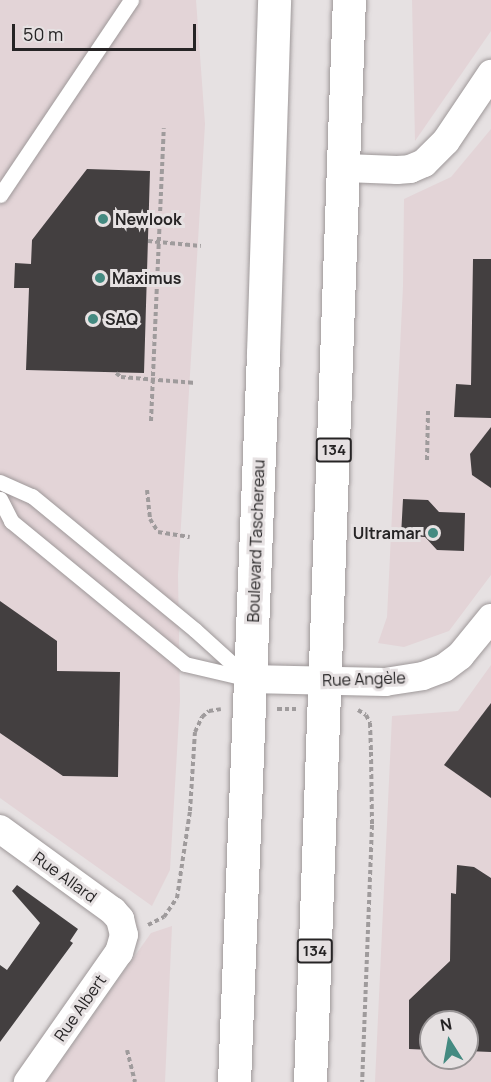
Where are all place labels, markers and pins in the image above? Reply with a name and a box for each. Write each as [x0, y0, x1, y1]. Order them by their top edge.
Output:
place label: Newlook [115, 209, 182, 229]
marker: Newlook [96, 212, 110, 226]
place label: Maximus [112, 268, 181, 288]
marker: Maximus [93, 271, 107, 285]
place label: SAQ [105, 309, 138, 329]
marker: SAQ [86, 312, 100, 326]
place label: Ultramar [353, 523, 421, 543]
marker: Ultramar [426, 526, 440, 540]

